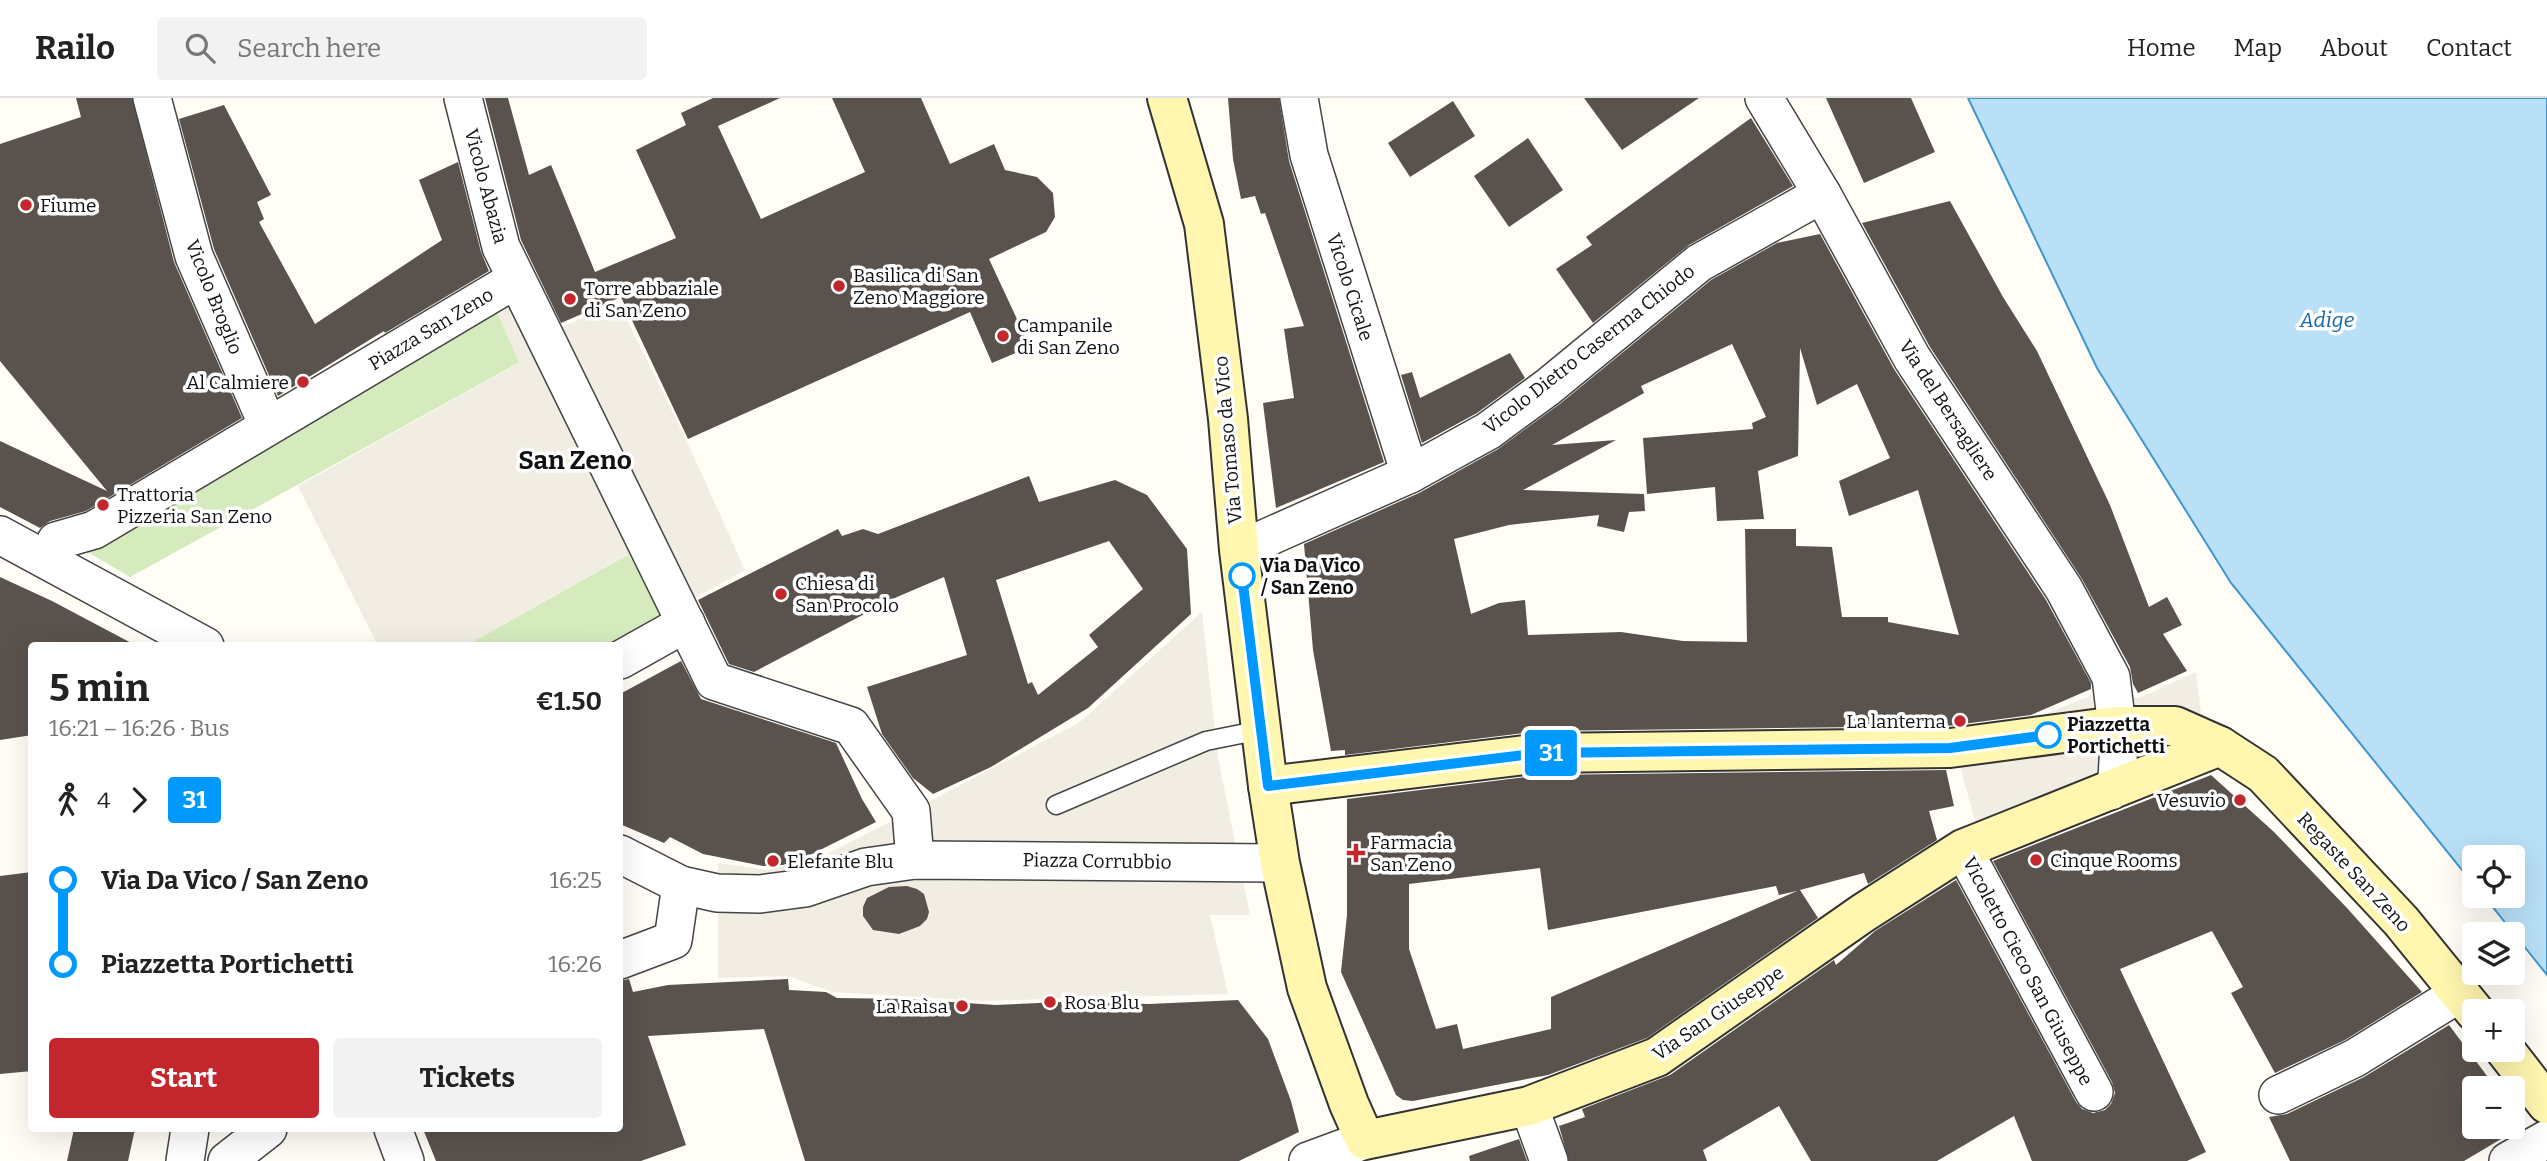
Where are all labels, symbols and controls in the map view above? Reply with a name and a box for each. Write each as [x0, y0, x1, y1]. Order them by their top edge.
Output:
search box [157, 17, 647, 80]
text: Railo [35, 28, 115, 68]
icon: search [181, 29, 219, 67]
text: Search here [237, 33, 381, 64]
text: Home [2127, 34, 2196, 62]
text: Map [2234, 34, 2282, 62]
text: About [2320, 34, 2388, 62]
text: Contact [2426, 34, 2512, 62]
street label: Vicolo Abazia [460, 126, 513, 247]
place label: Fiume [40, 194, 96, 217]
marker: Fiume [18, 197, 34, 213]
street label: Vicolo Cicale [1322, 230, 1378, 344]
street label: Vicolo Broglio [181, 236, 247, 358]
street label: Vicolo Dietro Caserma Chiodo [1479, 259, 1699, 439]
place label: Basilica di San Zeno Maggiore [853, 264, 985, 309]
place label: Torre abbaziale di San Zeno [584, 277, 719, 322]
marker: Basilica di San Zeno Maggiore [831, 278, 847, 294]
street label: Piazza San Zeno [364, 283, 498, 375]
marker: Torre abbaziale di San Zeno [562, 291, 578, 307]
water label: Adige [2299, 307, 2355, 333]
place label: Campanile di San Zeno [1017, 314, 1120, 359]
marker: Campanile di San Zeno [995, 328, 1011, 344]
street label: Via del Bersagliere [1894, 335, 2002, 485]
street label: Via Tomaso da Vico [1209, 355, 1247, 525]
place label: Al Calmiere [186, 371, 289, 394]
marker: Al Calmiere [295, 374, 311, 390]
district label: San Zeno [518, 445, 632, 476]
place label: Trattoria Pizzeria San Zeno [117, 483, 272, 528]
marker: Trattoria Pizzeria San Zeno [95, 497, 111, 513]
place label: Via Da Vico / San Zeno [1260, 554, 1360, 599]
marker: Via Da Vico / San Zeno [1229, 563, 1255, 589]
place label: Chiesa di San Procolo [795, 572, 899, 617]
marker: Chiesa di San Procolo [773, 586, 789, 602]
text: 5 min [49, 665, 149, 711]
text: €1.50 [536, 686, 602, 717]
place label: La lanterna [1846, 710, 1947, 733]
marker: La lanterna [1952, 713, 1968, 729]
place label: Piazzetta Portichetti [2067, 713, 2165, 758]
text: 16:21 – 16:26 · Bus [49, 714, 229, 742]
marker: Piazzetta Portichetti [2035, 722, 2061, 748]
line badge: 31 [1520, 730, 1582, 776]
text: 31 [1539, 739, 1563, 767]
icon: walk [49, 781, 87, 819]
icon: forward [120, 781, 158, 819]
text: 4 [97, 786, 110, 814]
text: 31 [182, 786, 207, 814]
place label: Vesuvio [2157, 789, 2226, 812]
marker: Vesuvio [2232, 792, 2248, 808]
street label: Regaste San Zeno [2293, 807, 2415, 937]
place label: Farmacia San Zeno [1370, 831, 1453, 876]
marker: Farmacia San Zeno [1348, 845, 1364, 861]
map controls [2462, 845, 2525, 1139]
button: locate [2462, 845, 2525, 908]
street label: Piazza Corrubbio [1022, 848, 1172, 874]
place label: Cinque Rooms [2050, 849, 2178, 872]
place label: Elefante Blu [787, 850, 894, 873]
marker: Cinque Rooms [2028, 852, 2044, 868]
marker: Elefante Blu [765, 853, 781, 869]
street label: Vicoletto Cieco San Giuseppe [1958, 853, 2098, 1089]
text: Via Da Vico / San Zeno [101, 865, 368, 896]
text: 16:25 [550, 866, 602, 894]
button: layers [2462, 922, 2525, 985]
text: Piazzetta Portichetti [101, 949, 354, 980]
text: 16:26 [548, 950, 602, 978]
street label: Via San Giuseppe [1648, 961, 1788, 1065]
place label: Rosa Blu [1064, 991, 1140, 1014]
marker: Rosa Blu [1042, 994, 1058, 1010]
place label: La Raìsa [876, 995, 949, 1018]
marker: La Raìsa [954, 998, 970, 1014]
button: + [2462, 999, 2525, 1062]
button: Start [49, 1038, 319, 1118]
button: Tickets [333, 1038, 602, 1118]
button: − [2462, 1076, 2525, 1139]

